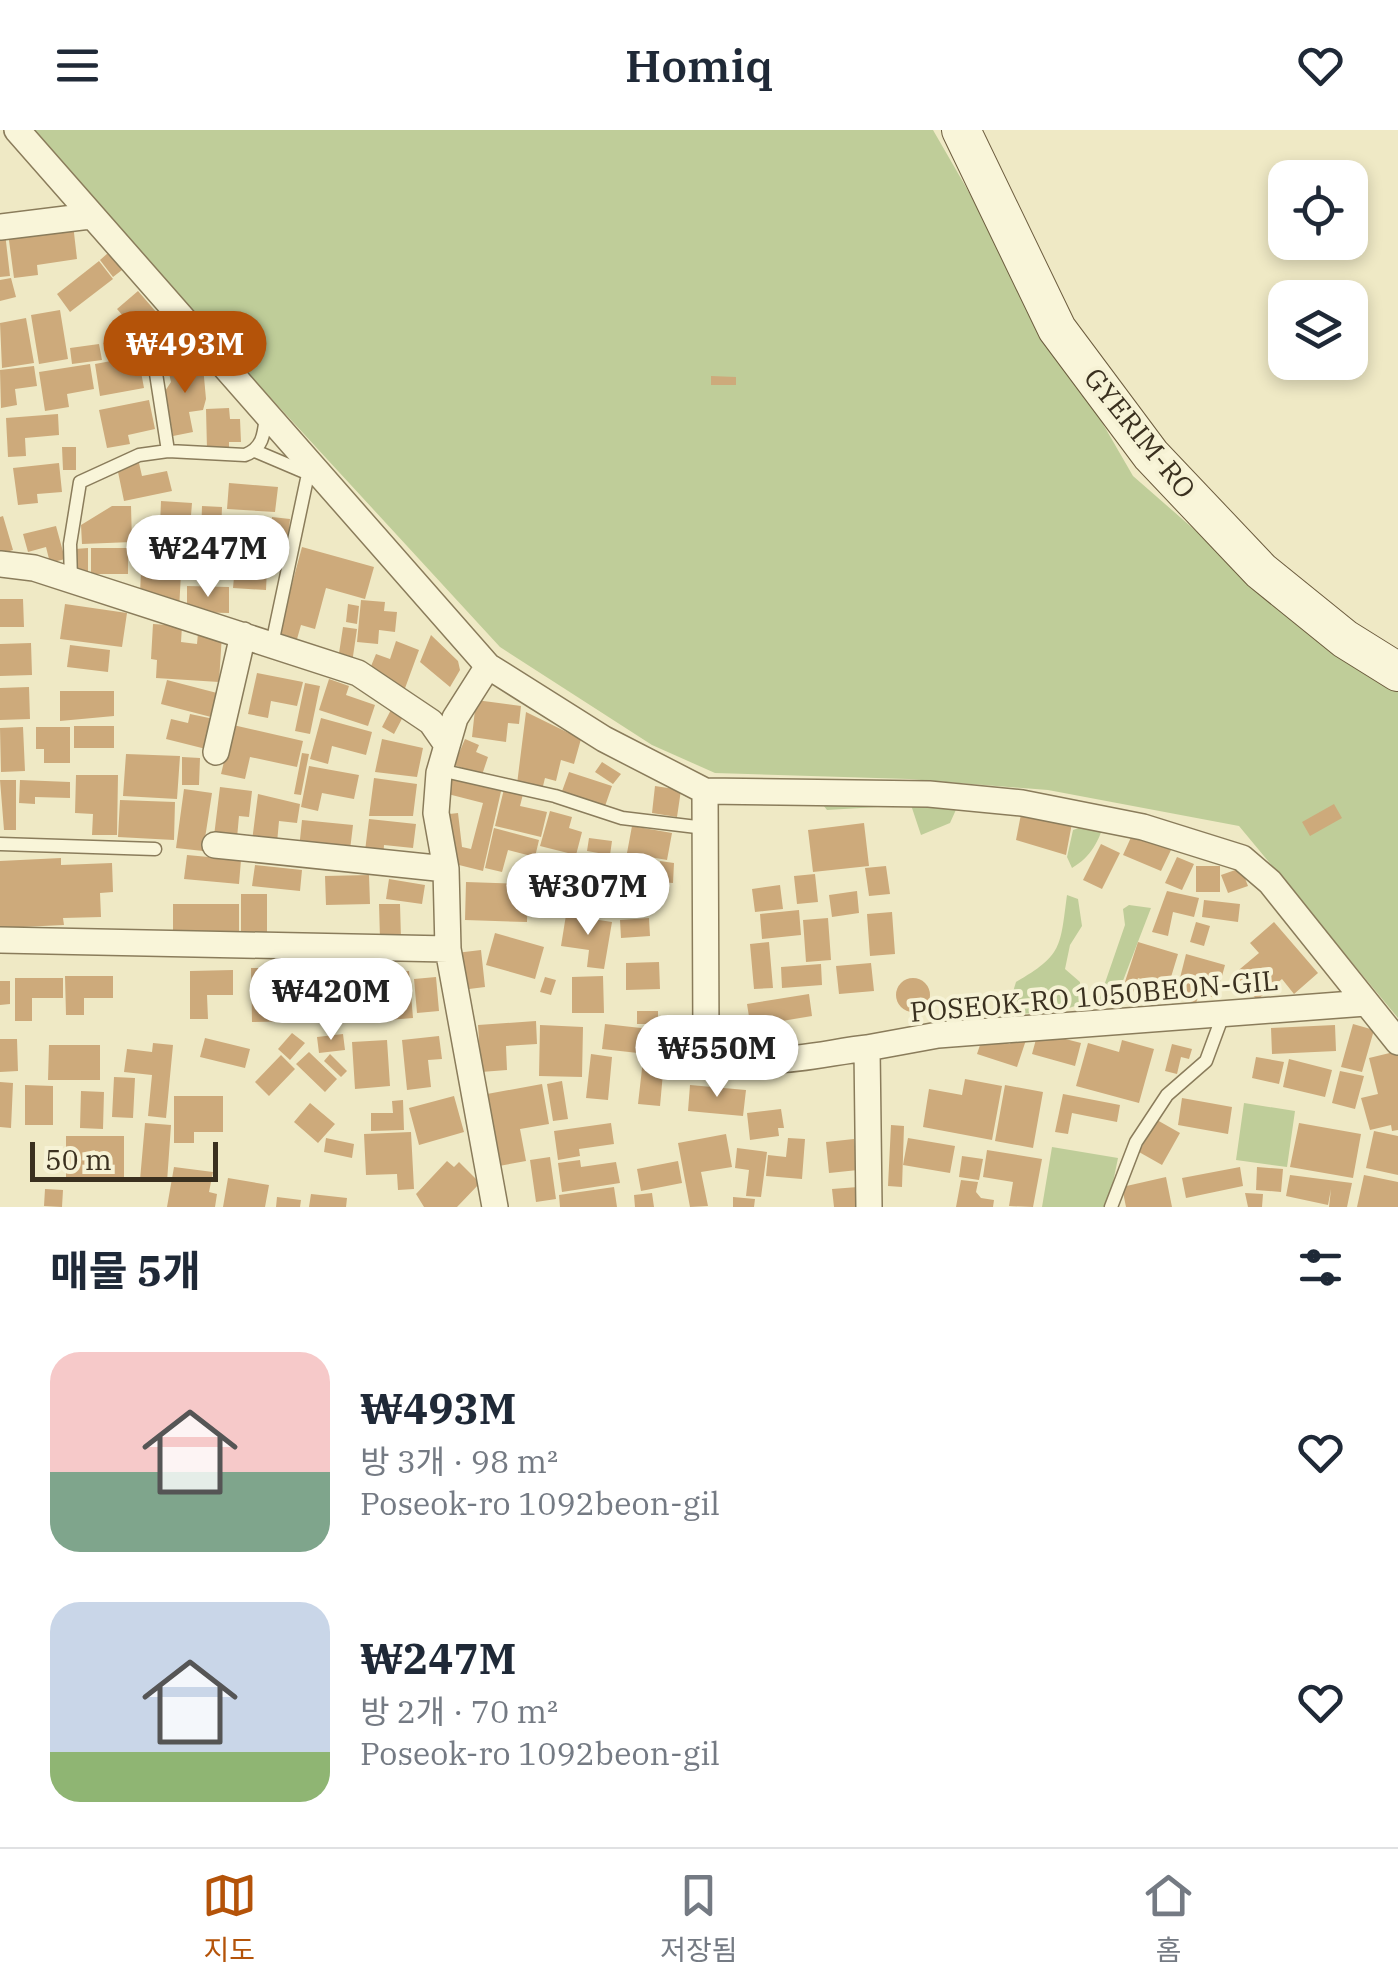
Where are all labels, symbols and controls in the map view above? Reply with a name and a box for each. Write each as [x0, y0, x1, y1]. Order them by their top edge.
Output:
text: Homiq [625, 36, 773, 94]
icon: menu [50, 38, 105, 93]
icon: heart [1293, 38, 1348, 93]
map controls [1268, 160, 1368, 380]
button: locate [1268, 160, 1368, 260]
button: layers [1268, 280, 1368, 380]
pin: ₩493M [115, 311, 255, 396]
text: ₩493M [125, 322, 245, 364]
street label: GYERIM-RO [1076, 360, 1204, 506]
pin: ₩247M [138, 515, 278, 600]
text: ₩247M [148, 526, 268, 568]
pin: ₩307M [518, 853, 658, 938]
text: ₩307M [528, 864, 648, 906]
pin: ₩420M [261, 958, 401, 1043]
street label: POSEOK-RO 1050BEON-GIL [908, 961, 1280, 1030]
text: ₩420M [271, 969, 391, 1011]
pin: ₩550M [647, 1015, 787, 1100]
text: ₩550M [657, 1026, 777, 1068]
scale bar [30, 1137, 218, 1182]
text: 50 m [45, 1141, 112, 1178]
icon: filters [1293, 1240, 1348, 1295]
text: 매물 5개 [50, 1243, 201, 1298]
text: ₩493M [360, 1381, 516, 1436]
icon: home [130, 1392, 250, 1512]
icon: heart [1293, 1425, 1348, 1480]
text: 방 3개 · 98 m² [360, 1440, 558, 1482]
text: Poseok-ro 1092beon-gil [360, 1482, 720, 1524]
text: ₩247M [360, 1631, 516, 1686]
icon: home [130, 1642, 250, 1762]
icon: heart [1293, 1675, 1348, 1730]
text: 방 2개 · 70 m² [360, 1690, 558, 1732]
text: Poseok-ro 1092beon-gil [360, 1732, 720, 1774]
tab: 지도 [202, 1868, 257, 1968]
tab: 저장됨 [660, 1868, 738, 1968]
tab: 홈 [1141, 1868, 1196, 1968]

